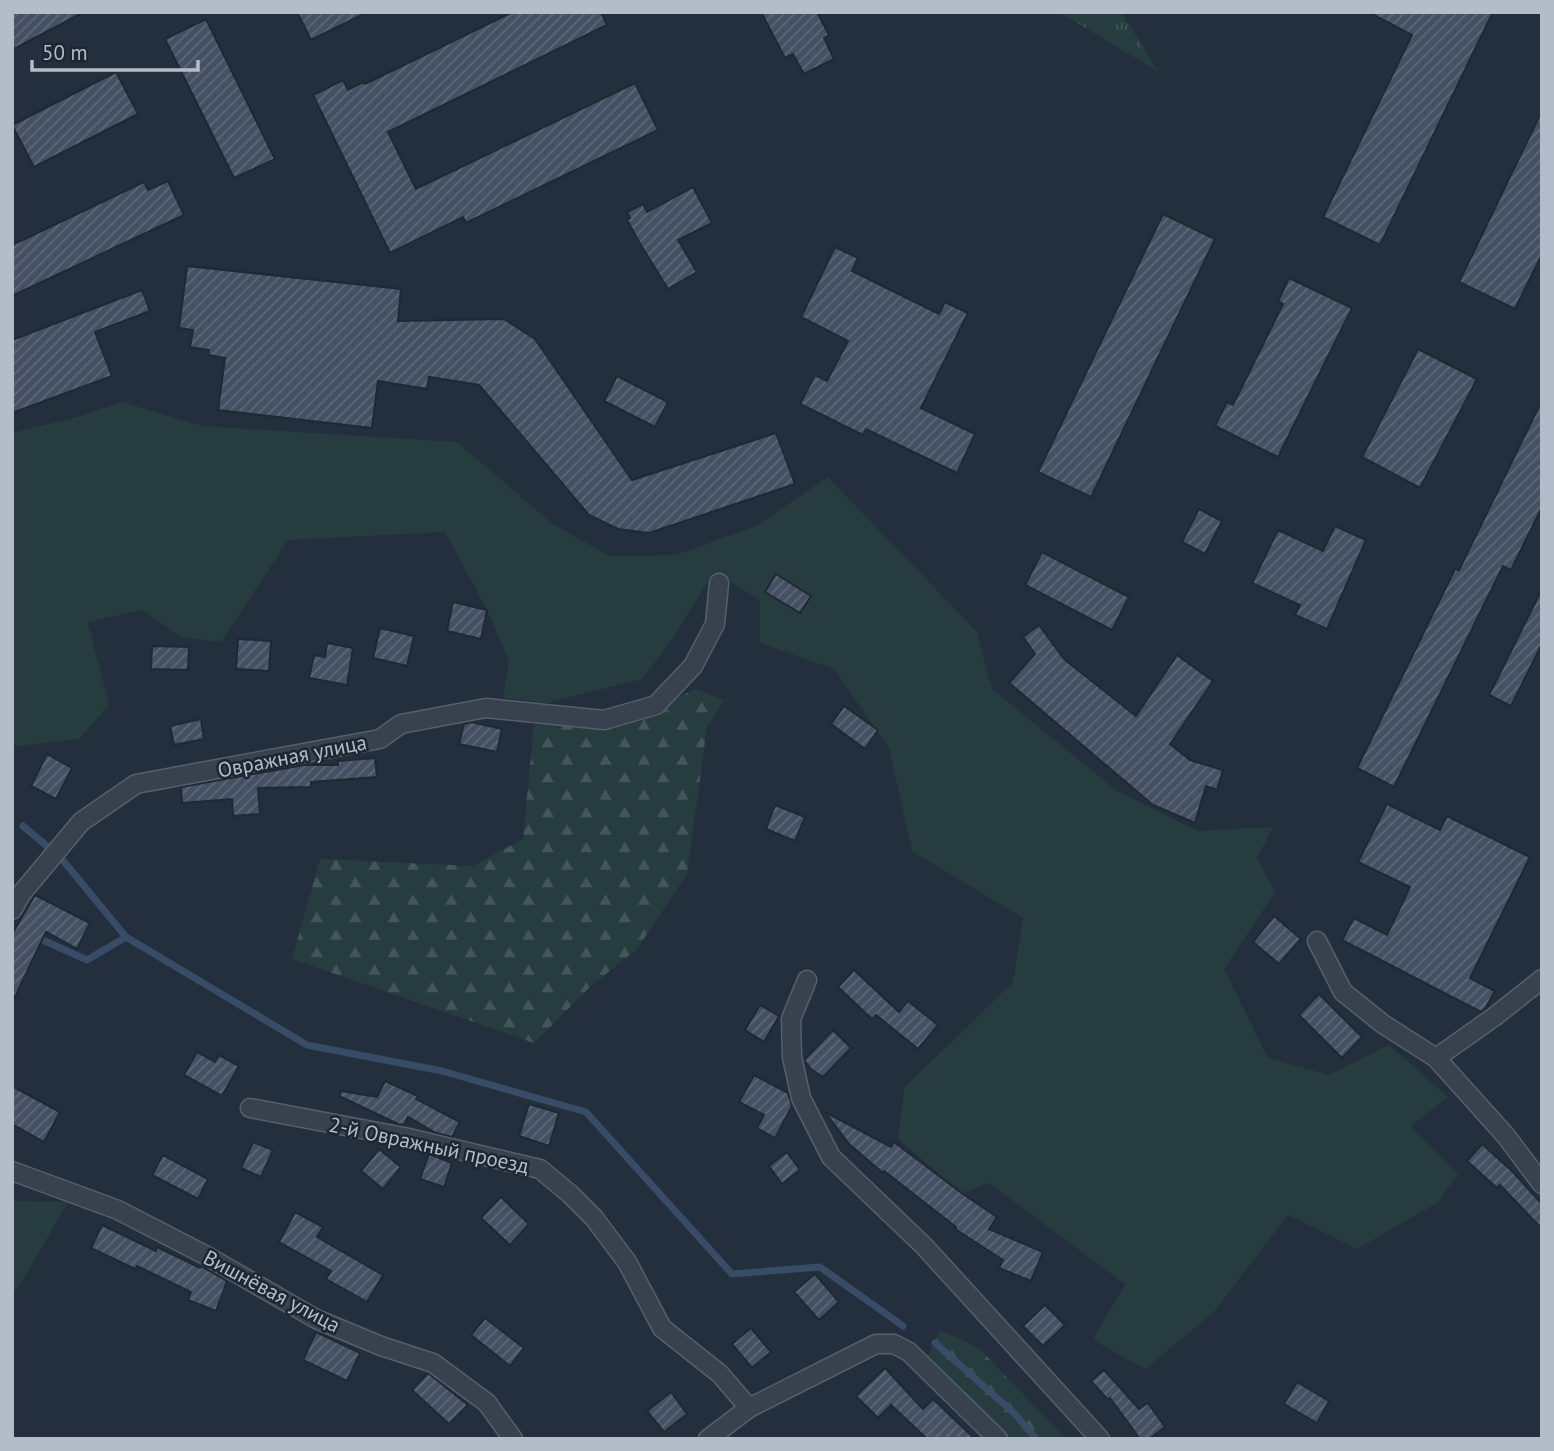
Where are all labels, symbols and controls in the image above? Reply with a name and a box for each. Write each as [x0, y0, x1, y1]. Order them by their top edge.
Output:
scale bar [32, 28, 198, 72]
text: 50 m [42, 39, 88, 66]
street label: Овражная улица [215, 728, 369, 784]
street label: 2-й Овражный проезд [326, 1111, 532, 1179]
street label: Вишнёвая улица [199, 1244, 345, 1338]

